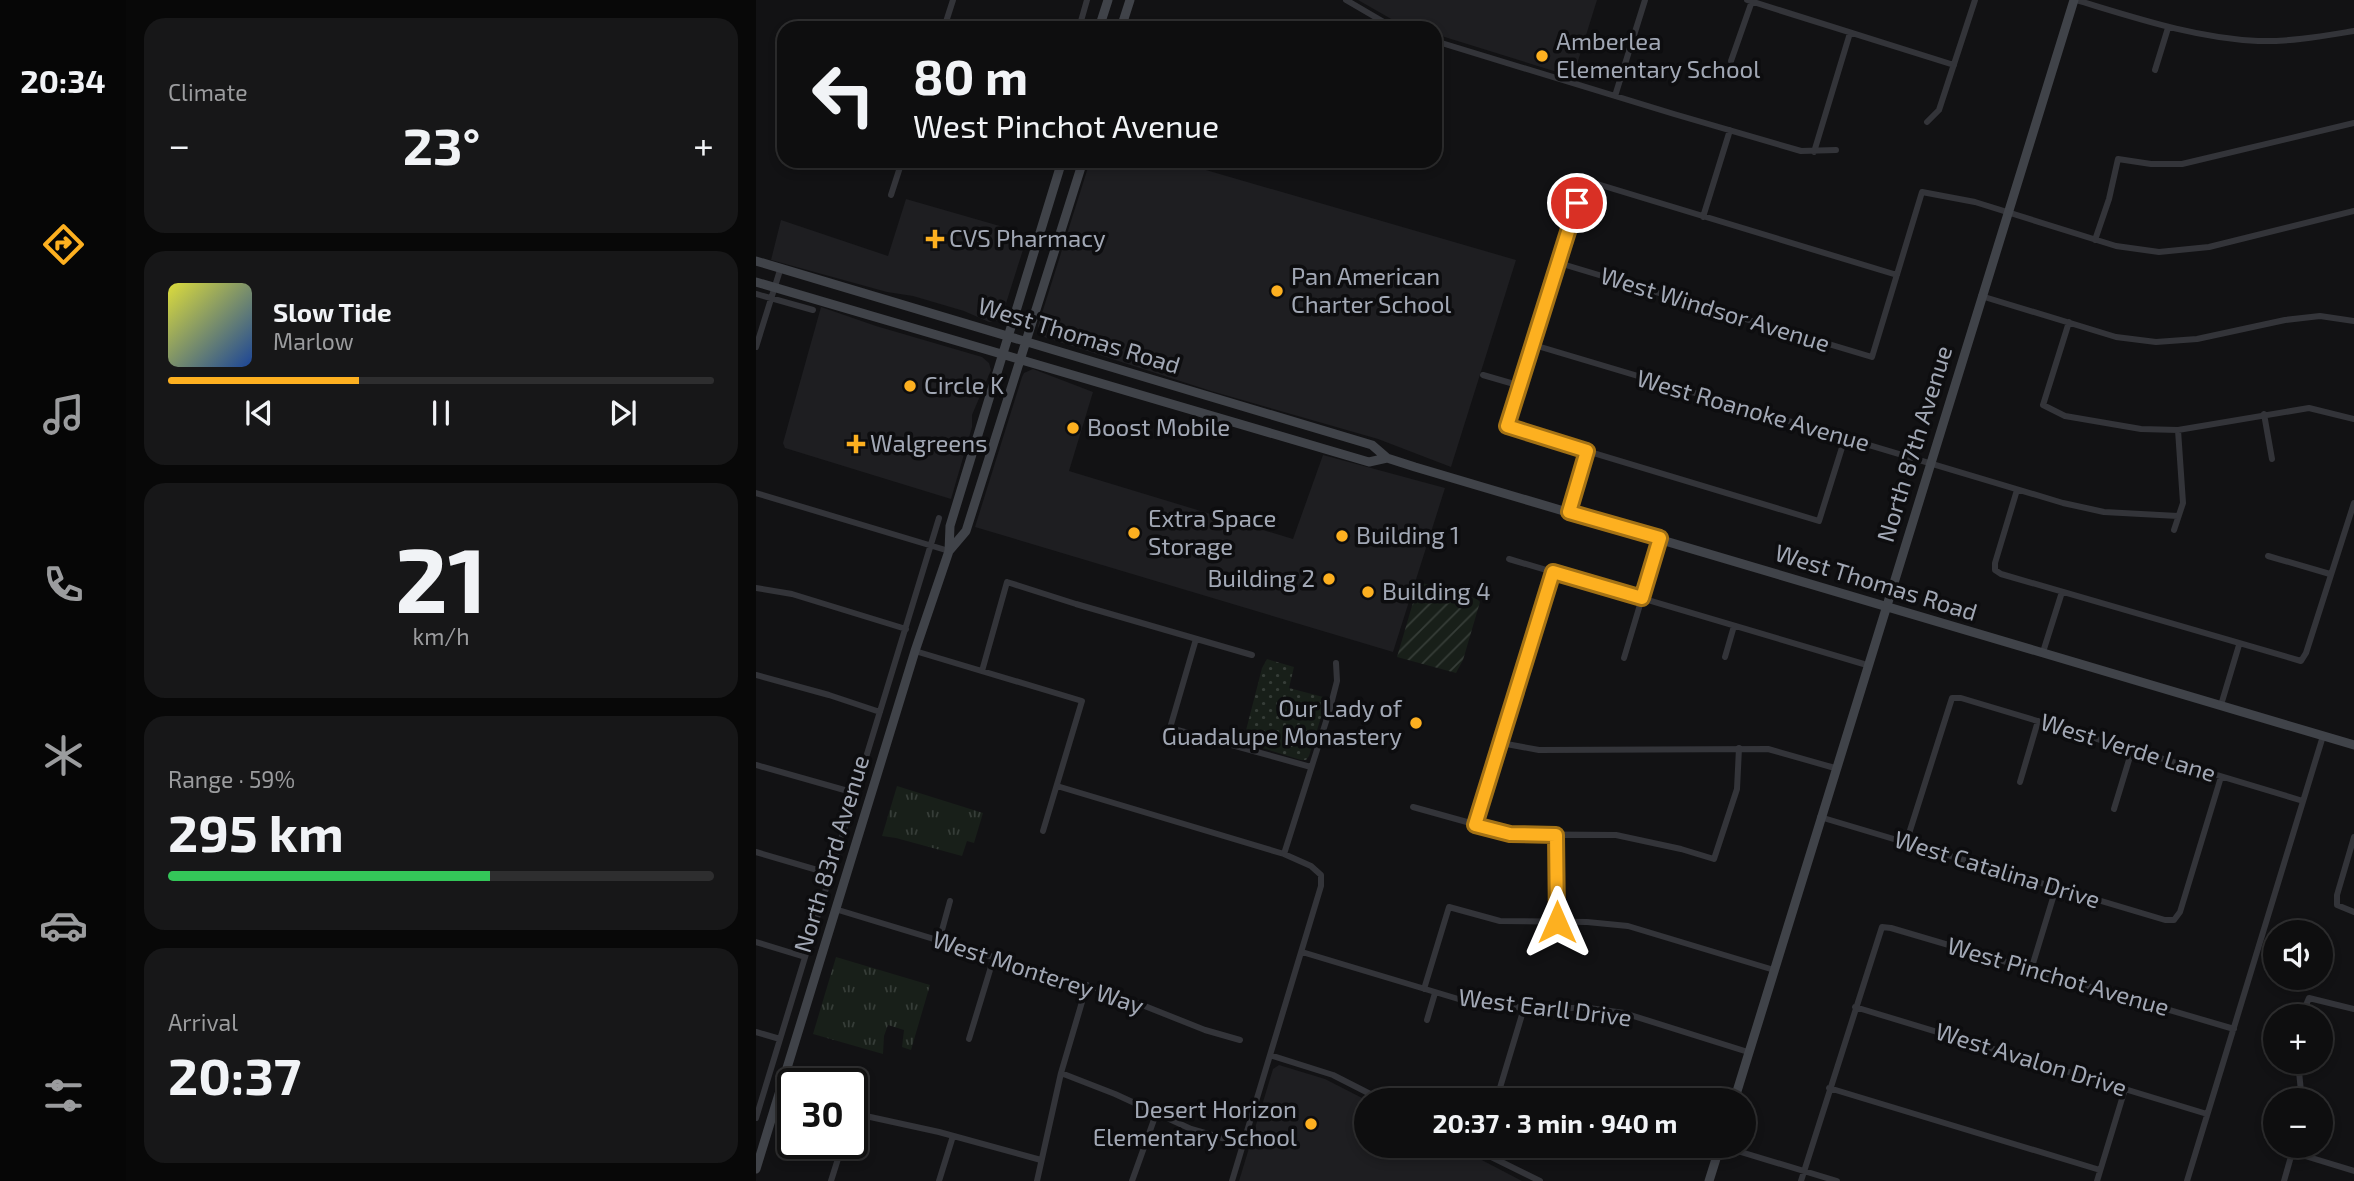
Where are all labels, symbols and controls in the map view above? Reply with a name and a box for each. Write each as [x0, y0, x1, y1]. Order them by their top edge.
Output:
place label: Amberlea Elementary School [1556, 26, 1760, 83]
text: 80 m [913, 46, 1028, 105]
marker: Amberlea Elementary School [1534, 48, 1550, 64]
icon: left [798, 49, 889, 140]
text: 20:34 [20, 61, 106, 99]
text: Climate [168, 78, 248, 106]
text: West Pinchot Avenue [913, 106, 1219, 144]
text: 23° [403, 113, 480, 175]
text: − [168, 121, 190, 167]
text: + [693, 121, 714, 167]
pin [1547, 173, 1607, 233]
icon: arrive [1558, 184, 1596, 222]
icon: directions [39, 220, 88, 269]
place label: CVS Pharmacy [949, 223, 1106, 252]
marker: CVS Pharmacy [927, 231, 943, 247]
street label: West Windsor Avenue [1597, 260, 1834, 357]
place label: Pan American Charter School [1291, 261, 1451, 318]
marker: Pan American Charter School [1269, 283, 1285, 299]
street label: West Thomas Road [975, 290, 1184, 379]
text: Slow Tide [273, 296, 392, 327]
text: Marlow [273, 327, 354, 355]
street label: North 87th Avenue [1870, 342, 1957, 545]
street label: West Roanoke Avenue [1634, 362, 1873, 457]
place label: Circle K [924, 370, 1004, 399]
marker: Circle K [902, 378, 918, 394]
icon: music [39, 390, 88, 439]
icon: previous [240, 394, 278, 432]
icon: pause [422, 394, 460, 432]
icon: next [604, 394, 642, 432]
place label: Boost Mobile [1087, 412, 1230, 441]
marker: Boost Mobile [1065, 420, 1081, 436]
place label: Walgreens [870, 428, 987, 457]
marker: Walgreens [848, 436, 864, 452]
place label: Extra Space Storage [1148, 503, 1276, 560]
place label: Building 1 [1356, 520, 1460, 549]
text: 21 [395, 522, 487, 631]
marker: Extra Space Storage [1126, 525, 1142, 541]
marker: Building 1 [1334, 528, 1350, 544]
street label: West Thomas Road [1772, 537, 1981, 626]
icon: phone [39, 560, 88, 609]
place label: Building 2 [1207, 563, 1315, 592]
marker: Building 2 [1321, 571, 1337, 587]
place label: Building 4 [1382, 576, 1491, 605]
marker: Building 4 [1360, 584, 1376, 600]
text: km/h [412, 622, 470, 650]
place label: Our Lady of Guadalupe Monastery [1162, 693, 1403, 750]
street label: West Verde Lane [2037, 706, 2220, 787]
marker: Our Lady of Guadalupe Monastery [1408, 715, 1424, 731]
icon: climate [39, 731, 88, 780]
street label: North 83rd Avenue [787, 751, 874, 956]
text: Range · 59% [168, 765, 295, 793]
text: 295 km [168, 800, 344, 862]
street label: West Catalina Drive [1891, 823, 2104, 914]
position arrow [1520, 885, 1594, 959]
icon: car [39, 901, 88, 950]
map controls [2263, 920, 2333, 1158]
button: sound [2263, 920, 2333, 990]
street label: West Monterey Way [929, 924, 1148, 1019]
street label: West Pinchot Avenue [1944, 930, 2173, 1021]
street label: West Earll Drive [1457, 982, 1633, 1032]
button: + [2263, 1004, 2333, 1074]
text: Arrival [168, 1008, 238, 1036]
street label: West Avalon Drive [1932, 1016, 2131, 1101]
text: 20:37 [168, 1043, 301, 1105]
speed limit sign: 30 [777, 1068, 868, 1159]
icon: filters [39, 1071, 88, 1120]
button: − [2263, 1088, 2333, 1158]
place label: Desert Horizon Elementary School [1093, 1094, 1297, 1151]
text: 20:37 · 3 min · 940 m [1432, 1107, 1678, 1138]
marker: Desert Horizon Elementary School [1303, 1116, 1319, 1132]

